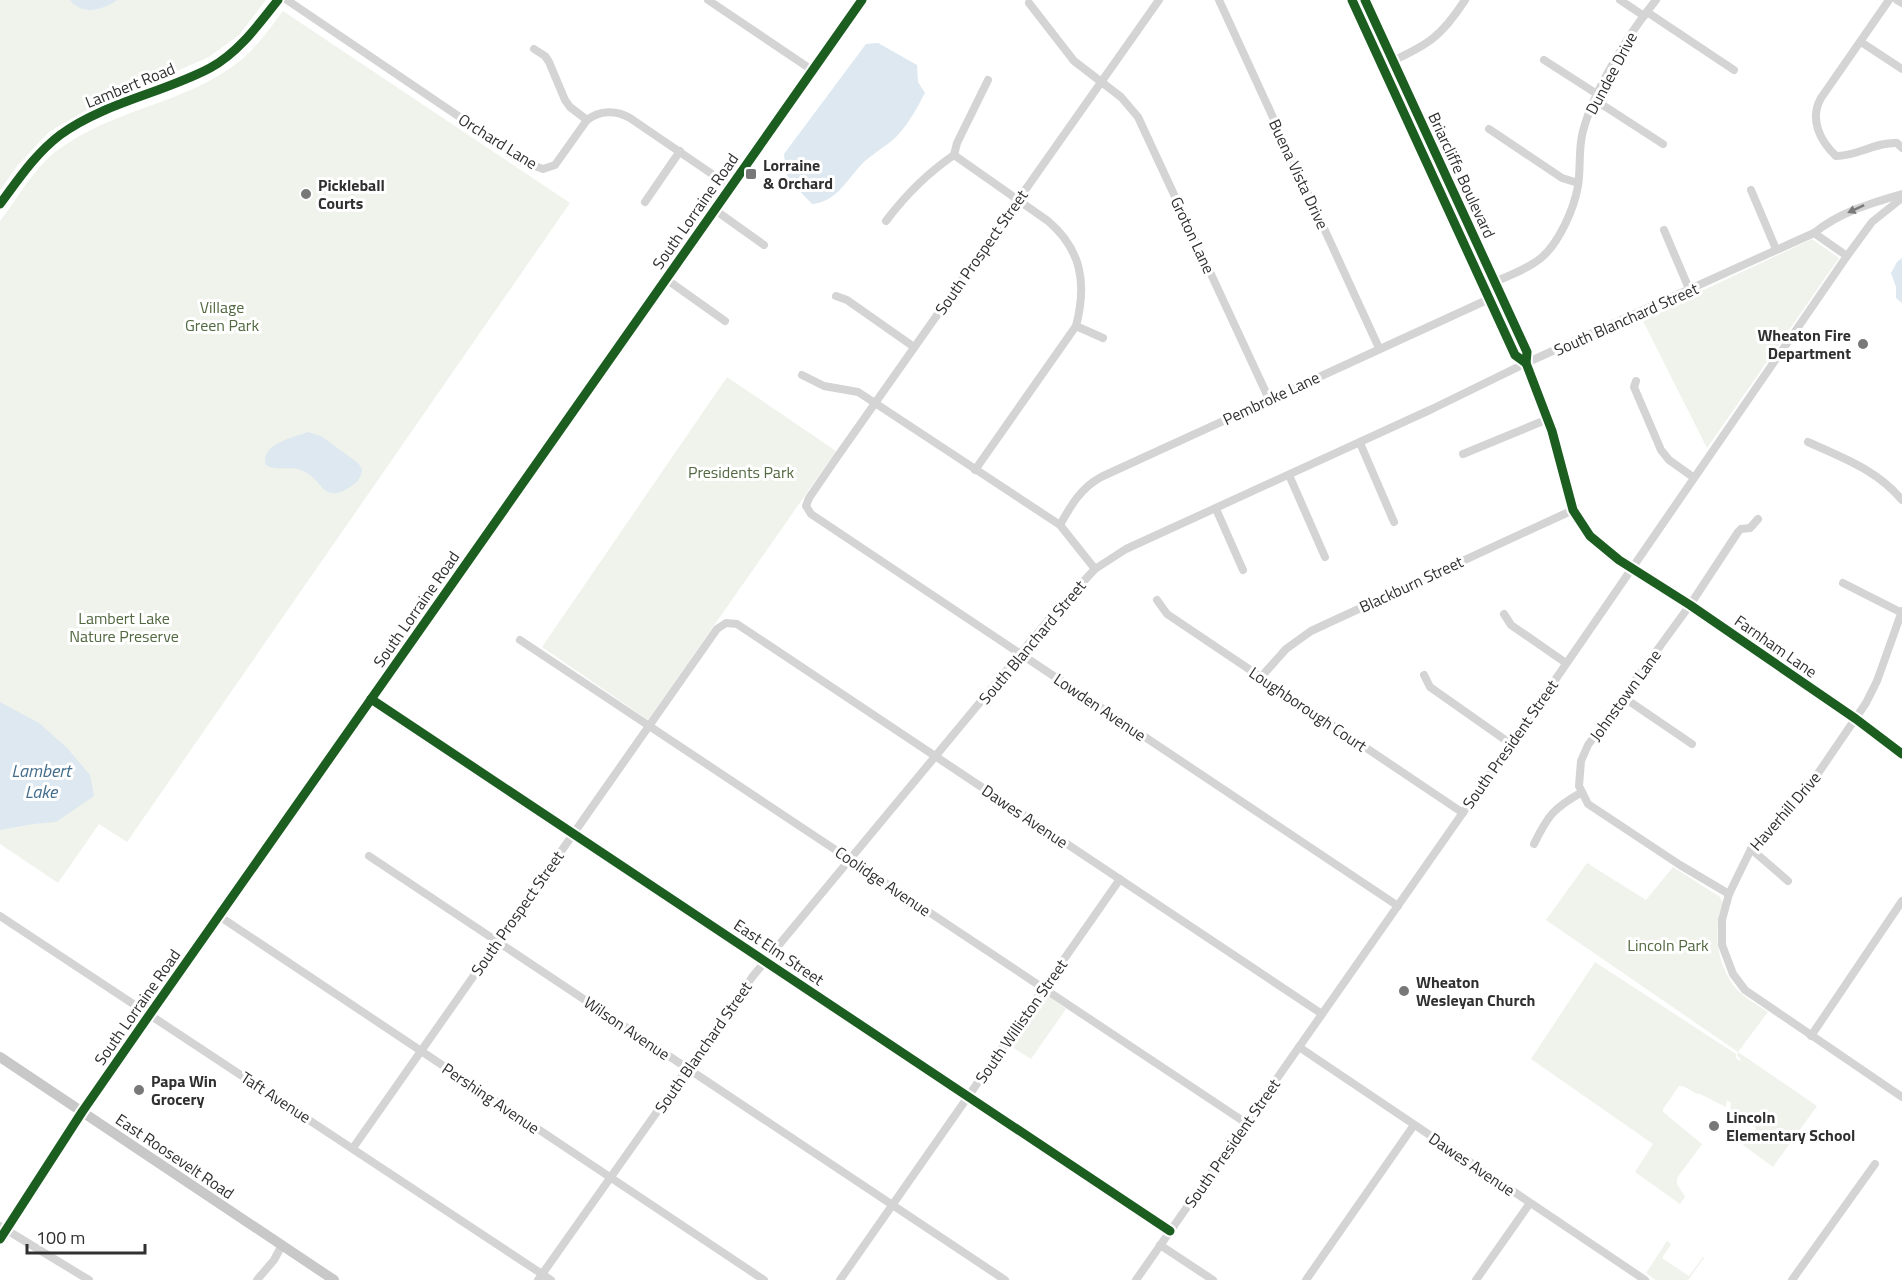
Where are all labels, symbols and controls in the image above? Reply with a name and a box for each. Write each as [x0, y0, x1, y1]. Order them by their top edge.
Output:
street label: Dundee Drive [1579, 27, 1643, 119]
street label: Lambert Road [82, 56, 178, 114]
street label: Orchard Lane [454, 107, 542, 175]
street label: Briarcliffe Boulevard [1422, 108, 1502, 242]
street label: Buena Vista Drive [1263, 115, 1335, 233]
street label: South Lorraine Road [646, 148, 744, 274]
place label: Lorraine & Orchard [763, 153, 833, 195]
marker: Lorraine & Orchard [744, 167, 758, 181]
place label: Pickleball Courts [318, 173, 385, 215]
street label: South Prospect Street [929, 184, 1033, 319]
marker: Pickleball Courts [299, 187, 313, 201]
street label: Groton Lane [1165, 193, 1221, 277]
one-way arrow [1848, 205, 1865, 214]
street label: South Blanchard Street [1550, 276, 1702, 362]
park label: Village Green Park [185, 295, 259, 337]
place label: Wheaton Fire Department [1757, 323, 1851, 365]
marker: Wheaton Fire Department [1856, 337, 1870, 351]
street label: Pembroke Lane [1219, 365, 1323, 431]
park label: Presidents Park [688, 460, 794, 484]
street label: South Lorraine Road [367, 546, 465, 672]
street label: Blackburn Street [1355, 549, 1467, 619]
street label: South Blanchard Street [973, 574, 1091, 709]
park label: Lambert Lake Nature Preserve [69, 606, 179, 648]
street label: Farnham Lane [1730, 609, 1822, 683]
street label: Johnstown Lane [1583, 644, 1667, 746]
street label: Loughborough Court [1244, 661, 1372, 758]
street label: Lowden Avenue [1049, 667, 1151, 747]
street label: South President Street [1456, 674, 1564, 813]
water label: Lambert Lake [11, 757, 73, 805]
street label: Haverhill Drive [1744, 766, 1826, 856]
street label: Dawes Avenue [977, 778, 1073, 854]
street label: Coolidge Avenue [830, 840, 936, 922]
street label: South Prospect Street [465, 845, 569, 980]
street label: East Elm Street [729, 913, 829, 991]
park label: Lincoln Park [1627, 933, 1709, 957]
street label: South Lorraine Road [88, 944, 186, 1070]
street label: South Williston Street [969, 954, 1073, 1088]
place label: Wheaton Wesleyan Church [1416, 970, 1535, 1012]
street label: South Blanchard Street [649, 976, 758, 1118]
marker: Wheaton Wesleyan Church [1397, 984, 1411, 998]
street label: Wilson Avenue [579, 990, 675, 1066]
street label: Pershing Avenue [437, 1056, 545, 1140]
street label: Taft Avenue [236, 1065, 316, 1129]
place label: Papa Win Grocery [151, 1069, 217, 1111]
street label: South President Street [1178, 1073, 1286, 1212]
marker: Papa Win Grocery [132, 1083, 146, 1097]
place label: Lincoln Elementary School [1726, 1105, 1855, 1147]
street label: East Roosevelt Road [111, 1107, 239, 1205]
marker: Lincoln Elementary School [1707, 1119, 1721, 1133]
street label: Dawes Avenue [1424, 1126, 1520, 1202]
scale bar [27, 1217, 146, 1255]
text: 100 m [36, 1224, 85, 1251]

